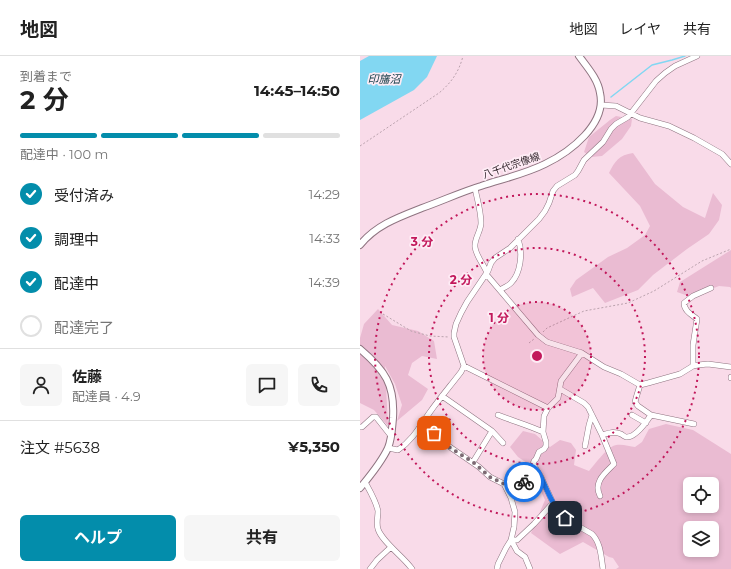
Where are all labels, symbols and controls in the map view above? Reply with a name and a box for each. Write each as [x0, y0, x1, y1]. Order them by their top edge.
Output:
text: 地図 [20, 18, 58, 41]
text: 地図 [569, 20, 597, 38]
text: レイヤ [619, 20, 661, 38]
text: 共有 [683, 20, 711, 38]
text: 到着まで [20, 68, 72, 84]
water label: 印旛沼 [368, 72, 402, 86]
text: 14:45–14:50 [254, 81, 340, 100]
text: 2 分 [20, 84, 69, 116]
text: 配達中 · 100 m [20, 146, 108, 162]
street label: 八千代宗像線 [481, 150, 542, 181]
icon: check [20, 183, 42, 205]
text: 受付済み [54, 186, 114, 205]
text: 14:29 [309, 186, 340, 202]
icon: check [20, 227, 42, 249]
text: 調理中 [54, 230, 99, 249]
text: 14:33 [309, 230, 340, 246]
text: 3 分 [410, 234, 433, 249]
icon: check [20, 271, 42, 293]
text: 2 分 [450, 272, 472, 287]
text: 配達中 [54, 274, 99, 293]
text: 14:39 [309, 274, 340, 290]
text: 1 分 [489, 310, 509, 325]
text: 配達完了 [54, 318, 114, 337]
centre of rings [530, 349, 544, 363]
button: person [20, 364, 62, 406]
button: chat [246, 364, 288, 406]
button: phone [298, 364, 340, 406]
text: 佐藤 [72, 367, 102, 386]
text: 配達員 · 4.9 [72, 388, 141, 404]
pin [417, 416, 451, 450]
icon: bag [423, 422, 445, 444]
text: ¥5,350 [288, 437, 340, 456]
text: 注文 #5638 [20, 438, 100, 457]
courier [504, 462, 544, 502]
icon: bike [513, 471, 535, 493]
map controls [683, 477, 719, 557]
button: locate [683, 477, 719, 513]
pin [548, 501, 582, 535]
icon: home [554, 507, 576, 529]
button: ヘルプ [20, 515, 176, 561]
button: 共有 [184, 515, 340, 561]
button: layers [683, 521, 719, 557]

